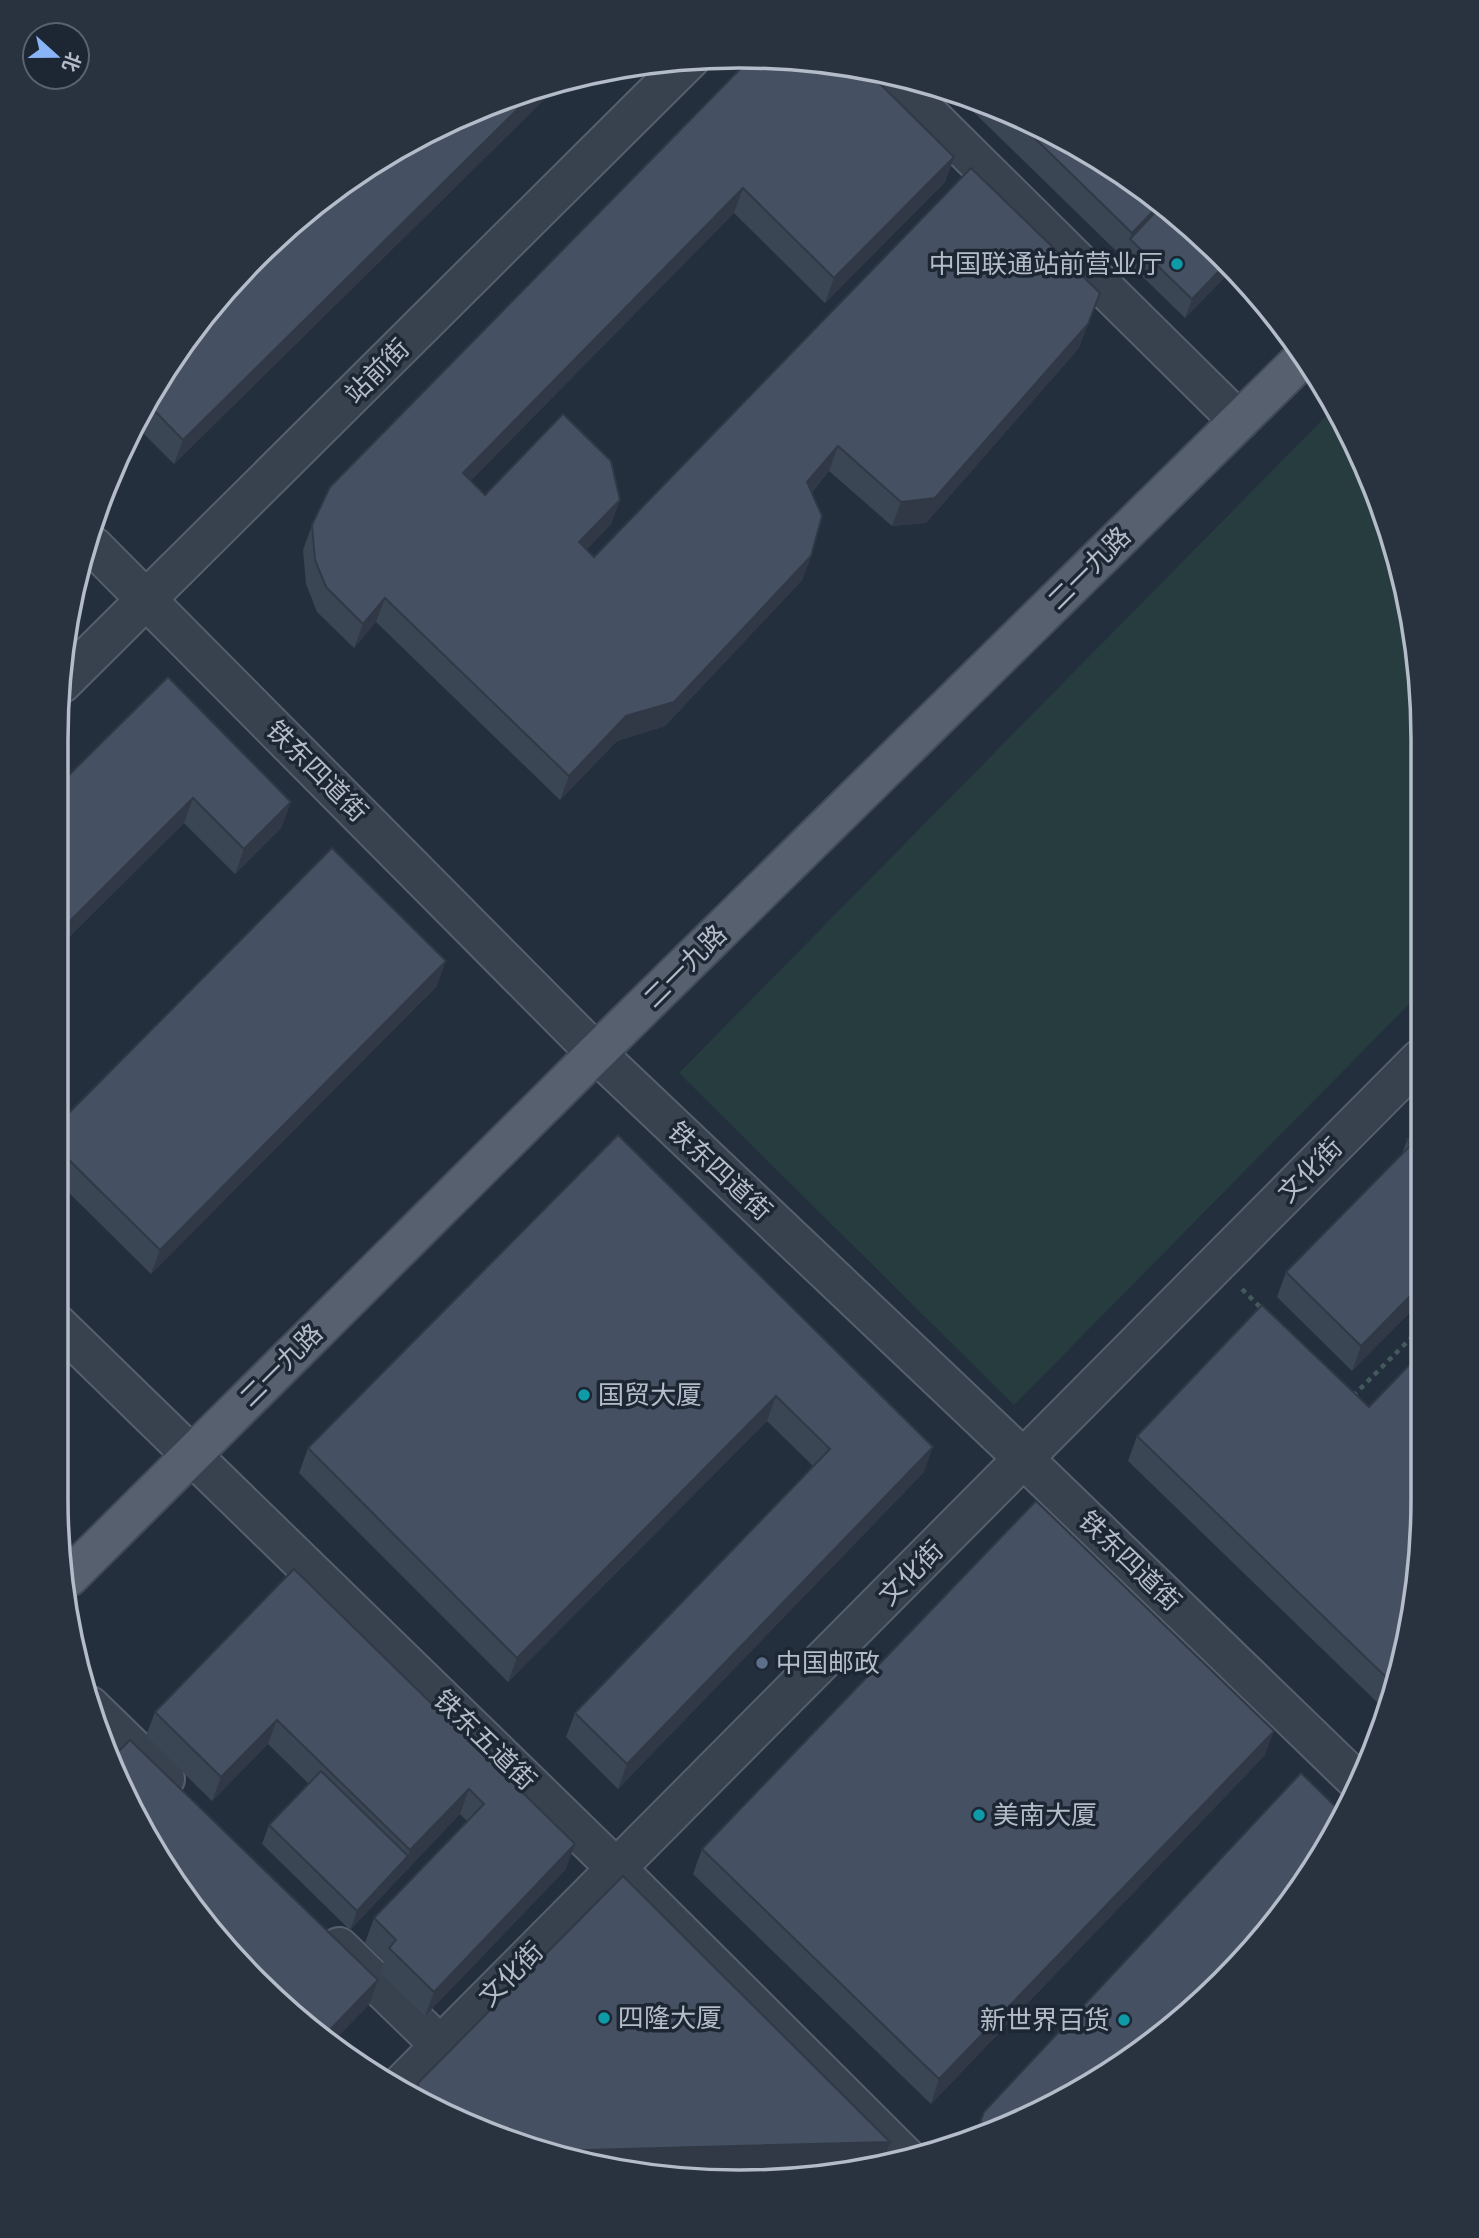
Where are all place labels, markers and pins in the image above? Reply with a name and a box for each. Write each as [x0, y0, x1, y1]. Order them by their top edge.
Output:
place label: 中国联通站前营业厅 [929, 248, 1163, 280]
marker: 中国联通站前营业厅 [1169, 256, 1185, 272]
place label: 国贸大厦 [598, 1379, 702, 1411]
marker: 国贸大厦 [576, 1387, 592, 1403]
place label: 中国邮政 [776, 1647, 880, 1679]
marker: 中国邮政 [754, 1655, 770, 1671]
place label: 美南大厦 [993, 1799, 1097, 1831]
marker: 美南大厦 [971, 1807, 987, 1823]
place label: 四隆大厦 [618, 2002, 722, 2034]
place label: 新世界百货 [980, 2004, 1110, 2036]
marker: 四隆大厦 [596, 2010, 612, 2026]
marker: 新世界百货 [1116, 2012, 1132, 2028]

